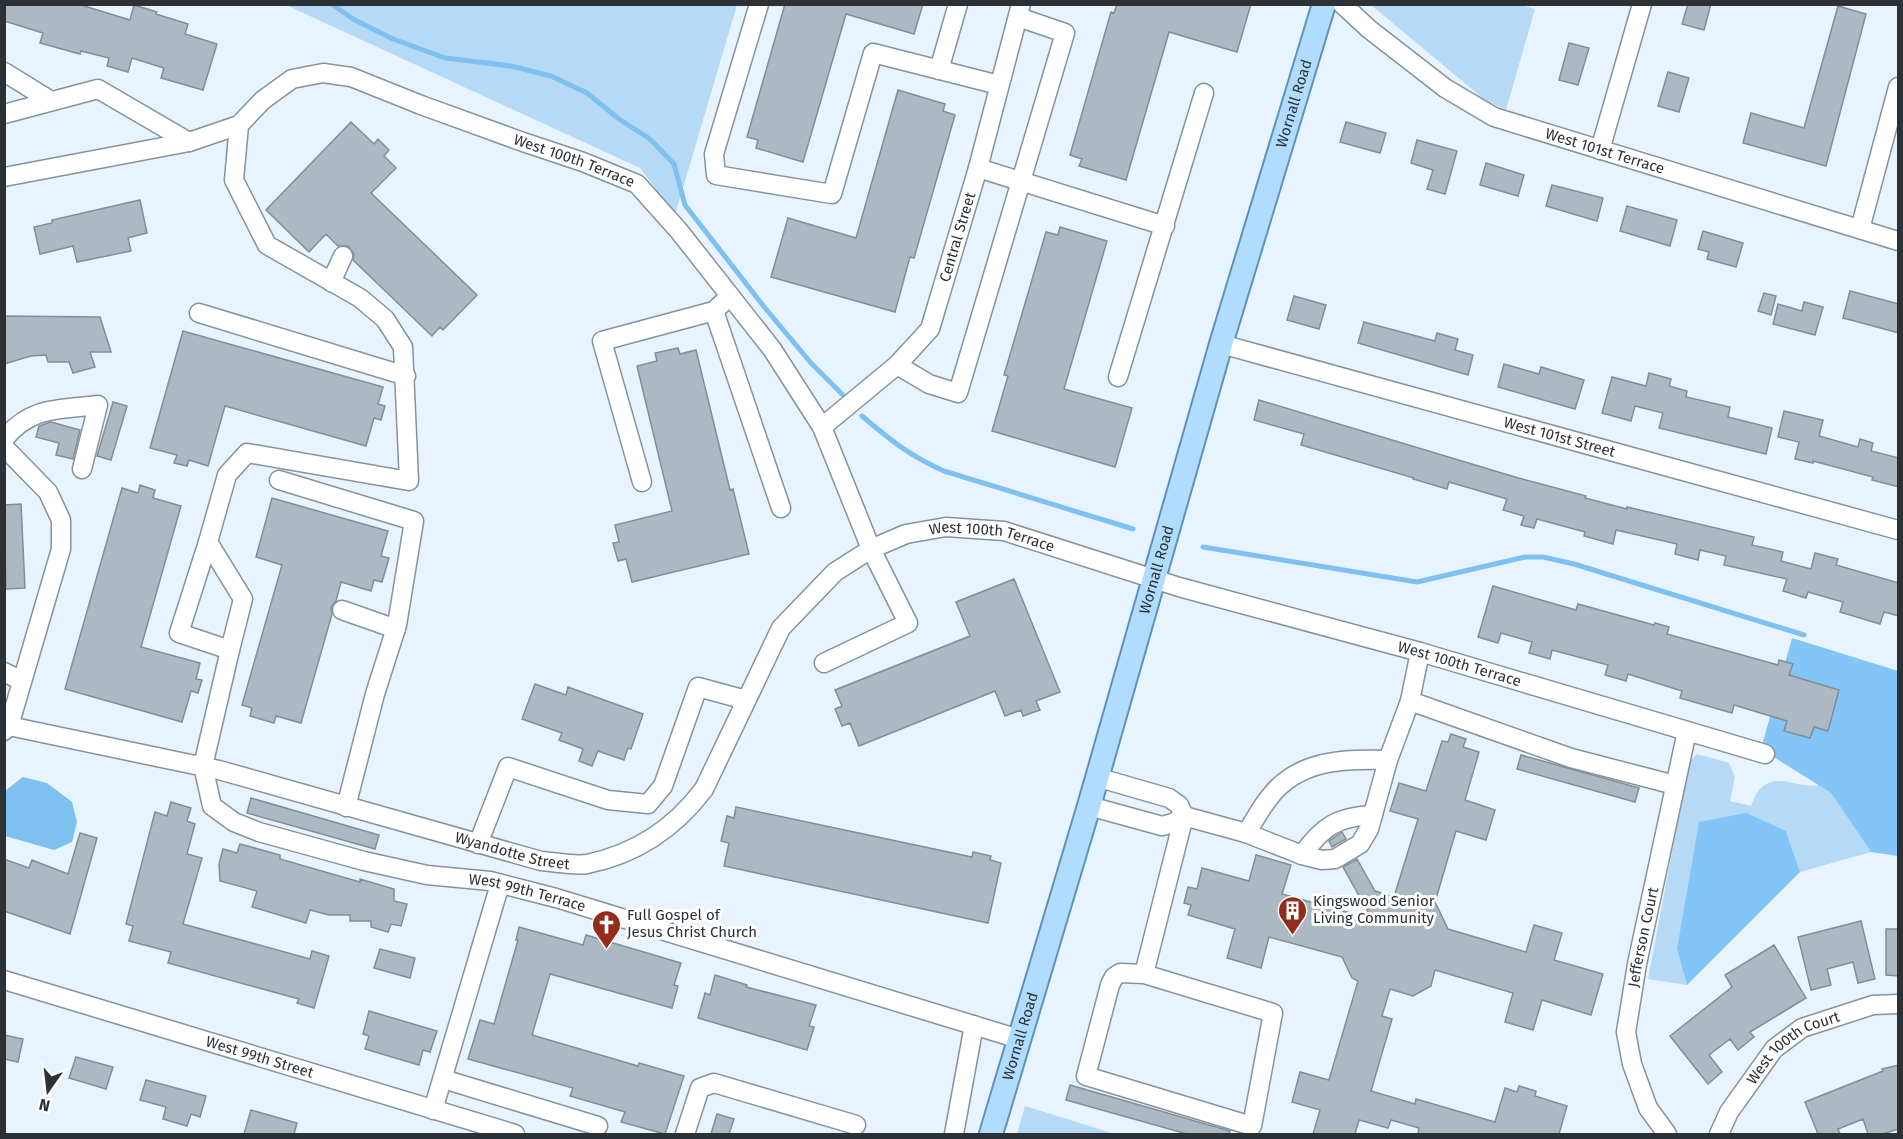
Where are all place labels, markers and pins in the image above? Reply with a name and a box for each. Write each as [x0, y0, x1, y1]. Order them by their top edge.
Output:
place label: Kingswood Senior Living Community [1313, 892, 1435, 927]
building icon: Kingswood Senior Living Community [1276, 894, 1308, 936]
place label: Full Gospel of Jesus Christ Church [627, 906, 757, 941]
church icon: Full Gospel of Jesus Christ Church [590, 908, 622, 950]

